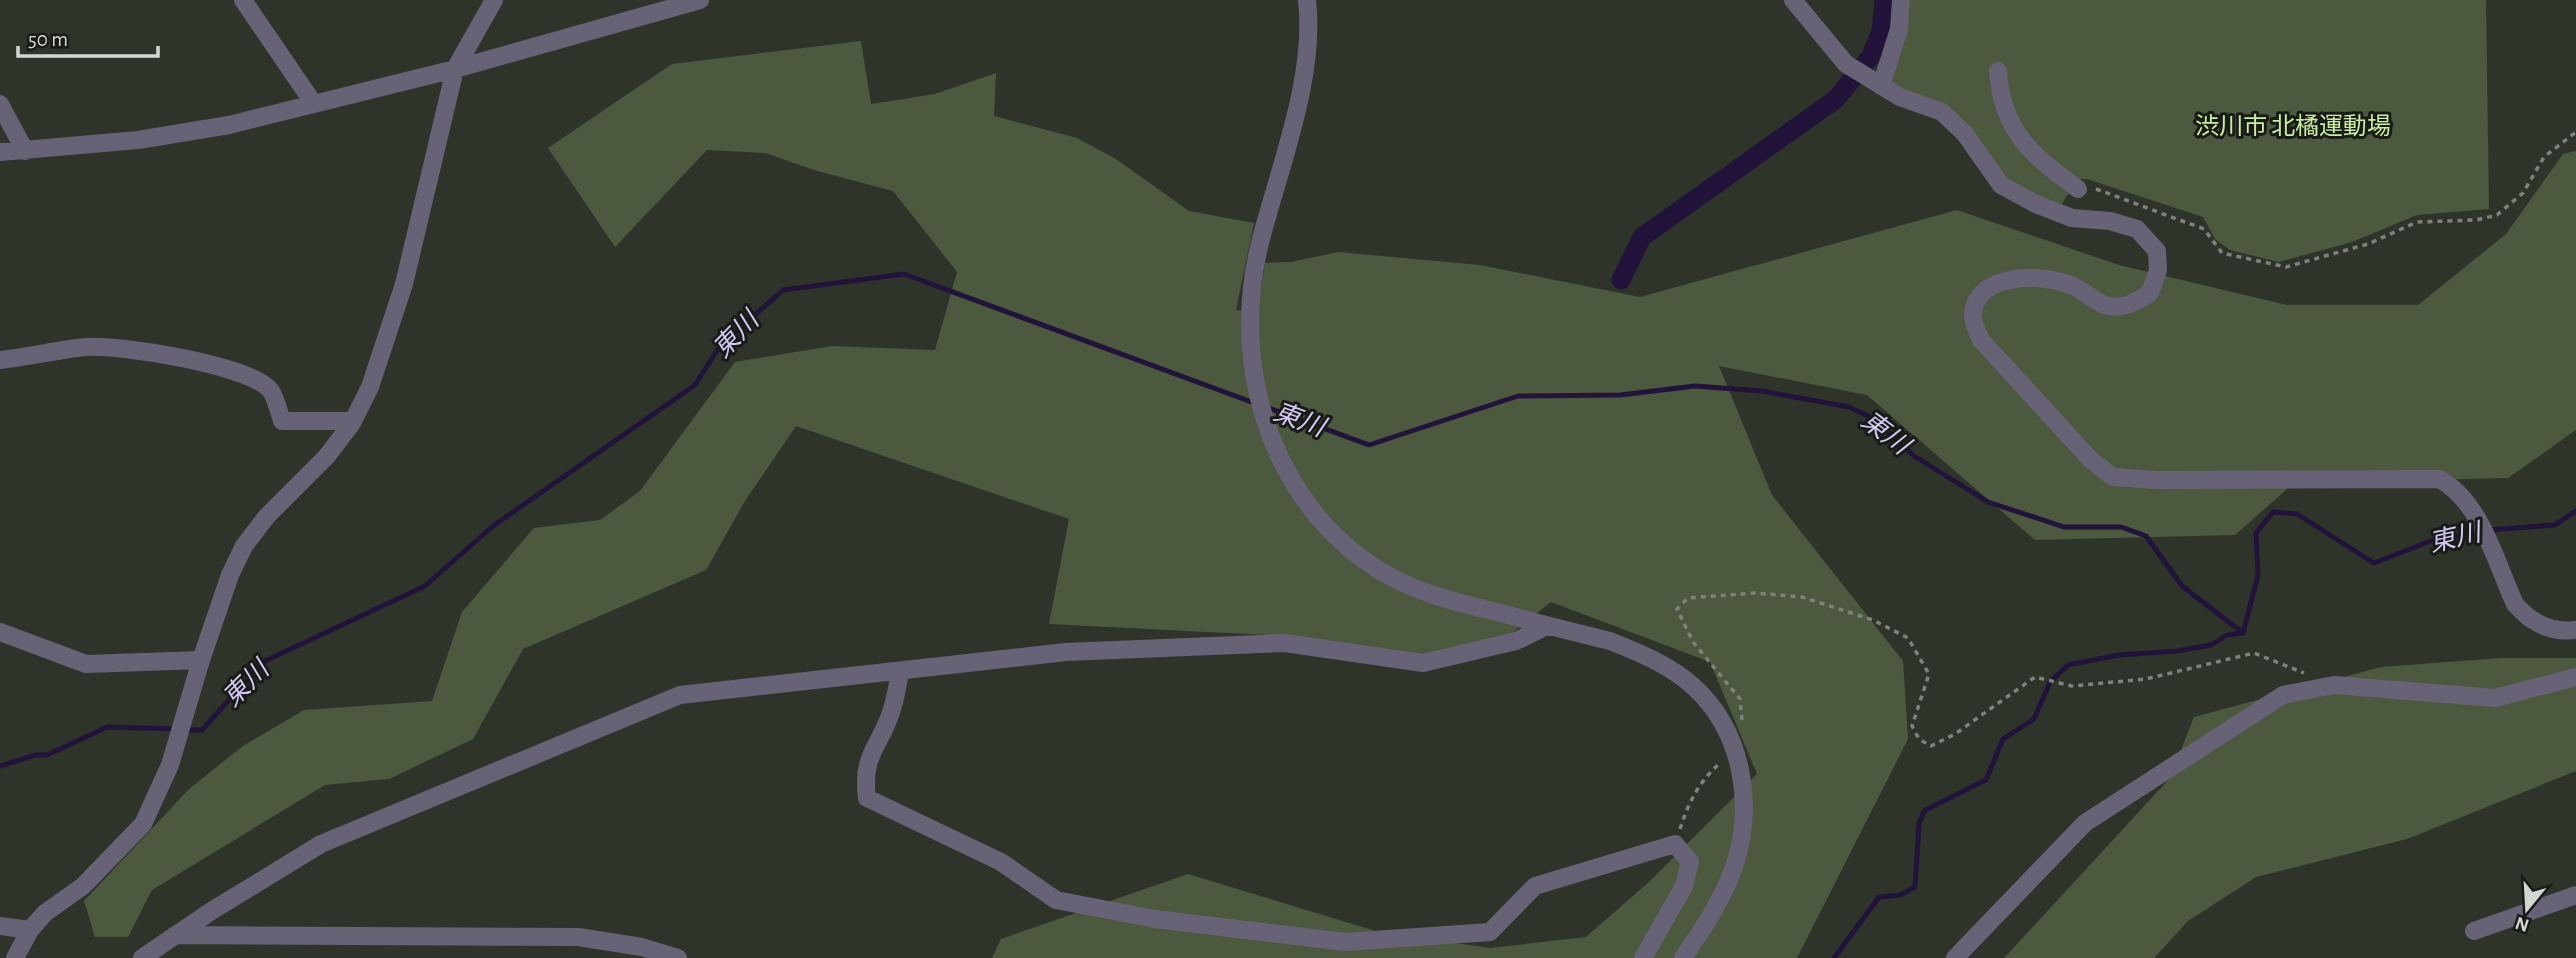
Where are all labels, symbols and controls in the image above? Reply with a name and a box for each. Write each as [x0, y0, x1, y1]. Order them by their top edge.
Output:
scale bar [18, 14, 158, 58]
text: 50 m [28, 29, 68, 50]
park label: 渋川市 北橘運動場 [2195, 113, 2391, 139]
water label: 東川 [708, 304, 765, 363]
water label: 東川 [1270, 398, 1331, 442]
water label: 東川 [1856, 406, 1917, 461]
water label: 東川 [2427, 518, 2486, 557]
water label: 東川 [218, 654, 276, 712]
north arrow [2492, 874, 2562, 944]
text: N [2513, 913, 2531, 935]

